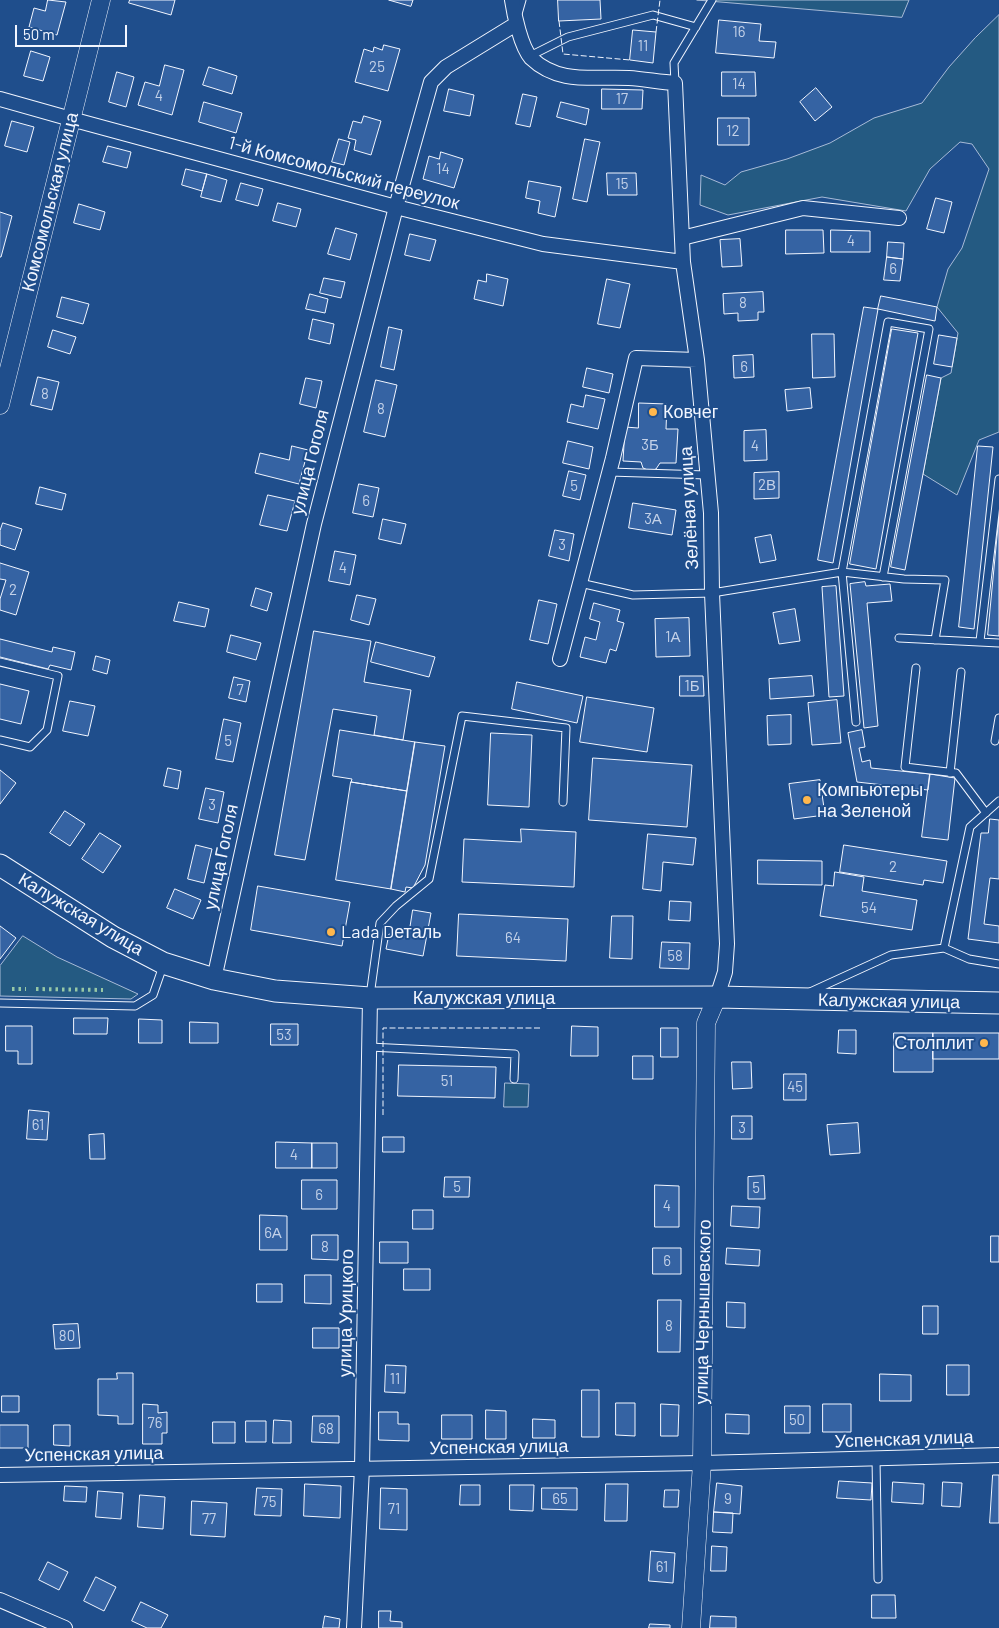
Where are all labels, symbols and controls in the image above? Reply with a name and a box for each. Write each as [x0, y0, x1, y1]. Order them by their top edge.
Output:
scale bar [18, 15, 130, 47]
house number: 16 [733, 23, 745, 41]
text: 50 m [23, 25, 55, 43]
house number: 11 [638, 37, 648, 55]
house number: 25 [369, 58, 385, 76]
house number: 14 [732, 75, 746, 93]
house number: 4 [155, 87, 163, 105]
house number: 17 [616, 90, 628, 108]
street label: Комсомольская улица [17, 110, 83, 294]
house number: 12 [726, 122, 740, 140]
street label: 1-й Комсомольский переулок [226, 132, 462, 214]
house number: 14 [436, 160, 450, 178]
house number: 15 [616, 175, 628, 193]
house number: 4 [847, 232, 855, 250]
house number: 6 [889, 260, 897, 278]
house number: 8 [739, 294, 747, 312]
house number: 6 [740, 358, 748, 376]
house number: 8 [41, 385, 49, 403]
house number: 8 [377, 400, 385, 418]
place label: Ковчег [663, 401, 718, 423]
marker: Ковчег [647, 406, 659, 418]
street label: улица Гоголя [286, 407, 334, 517]
house number: 3Б [641, 436, 659, 454]
house number: 4 [751, 437, 759, 455]
street label: Зелёная улица [675, 446, 703, 570]
house number: 2В [758, 476, 776, 494]
house number: 5 [570, 477, 578, 495]
house number: 6 [362, 492, 370, 510]
house number: 3А [644, 510, 662, 528]
house number: 3 [558, 536, 566, 554]
house number: 4 [339, 559, 347, 577]
house number: 2 [9, 581, 17, 599]
house number: 1А [665, 628, 681, 646]
house number: 1Б [684, 677, 700, 695]
house number: 7 [236, 681, 244, 699]
house number: 5 [224, 732, 232, 750]
place label: Компьютеры на Зеленой [817, 779, 923, 822]
marker: Компьютеры на Зеленой [801, 794, 813, 806]
house number: 3 [208, 796, 216, 814]
street label: улица Гоголя [199, 802, 243, 912]
house number: 2 [889, 858, 897, 876]
street label: Калужская улица [14, 868, 148, 960]
house number: 54 [861, 899, 877, 917]
place label: Lada Dеталь [341, 921, 442, 943]
marker: Lada Dеталь [325, 926, 337, 938]
house number: 64 [505, 929, 521, 947]
house number: 58 [667, 947, 683, 965]
street label: Калужская улица [413, 987, 555, 1009]
street label: Калужская улица [818, 989, 960, 1013]
house number: 53 [276, 1026, 292, 1044]
place label: Столплит [894, 1032, 974, 1054]
marker: Столплит [978, 1037, 990, 1049]
house number: 51 [441, 1072, 453, 1090]
house number: 45 [787, 1078, 803, 1096]
house number: 61 [32, 1116, 44, 1134]
house number: 3 [738, 1119, 746, 1137]
house number: 4 [290, 1146, 298, 1164]
house number: 5 [453, 1178, 461, 1196]
house number: 5 [752, 1179, 760, 1197]
house number: 6 [315, 1186, 323, 1204]
house number: 4 [663, 1197, 671, 1215]
street label: улица Чернышевского [691, 1219, 715, 1405]
house number: 6А [264, 1224, 282, 1242]
house number: 8 [321, 1238, 329, 1256]
street label: улица Урицкого [334, 1249, 358, 1377]
house number: 6 [663, 1252, 671, 1270]
house number: 8 [665, 1317, 673, 1335]
house number: 80 [59, 1327, 75, 1345]
house number: 11 [390, 1370, 400, 1388]
house number: 50 [789, 1411, 805, 1429]
house number: 76 [148, 1414, 162, 1432]
house number: 68 [318, 1420, 334, 1438]
street label: Успенская улица [834, 1426, 974, 1452]
street label: Успенская улица [429, 1435, 569, 1459]
street label: Успенская улица [24, 1442, 164, 1466]
house number: 65 [552, 1490, 568, 1508]
house number: 9 [724, 1490, 732, 1508]
house number: 75 [262, 1493, 276, 1511]
house number: 71 [388, 1500, 400, 1518]
house number: 77 [202, 1510, 216, 1528]
house number: 61 [656, 1558, 668, 1576]

